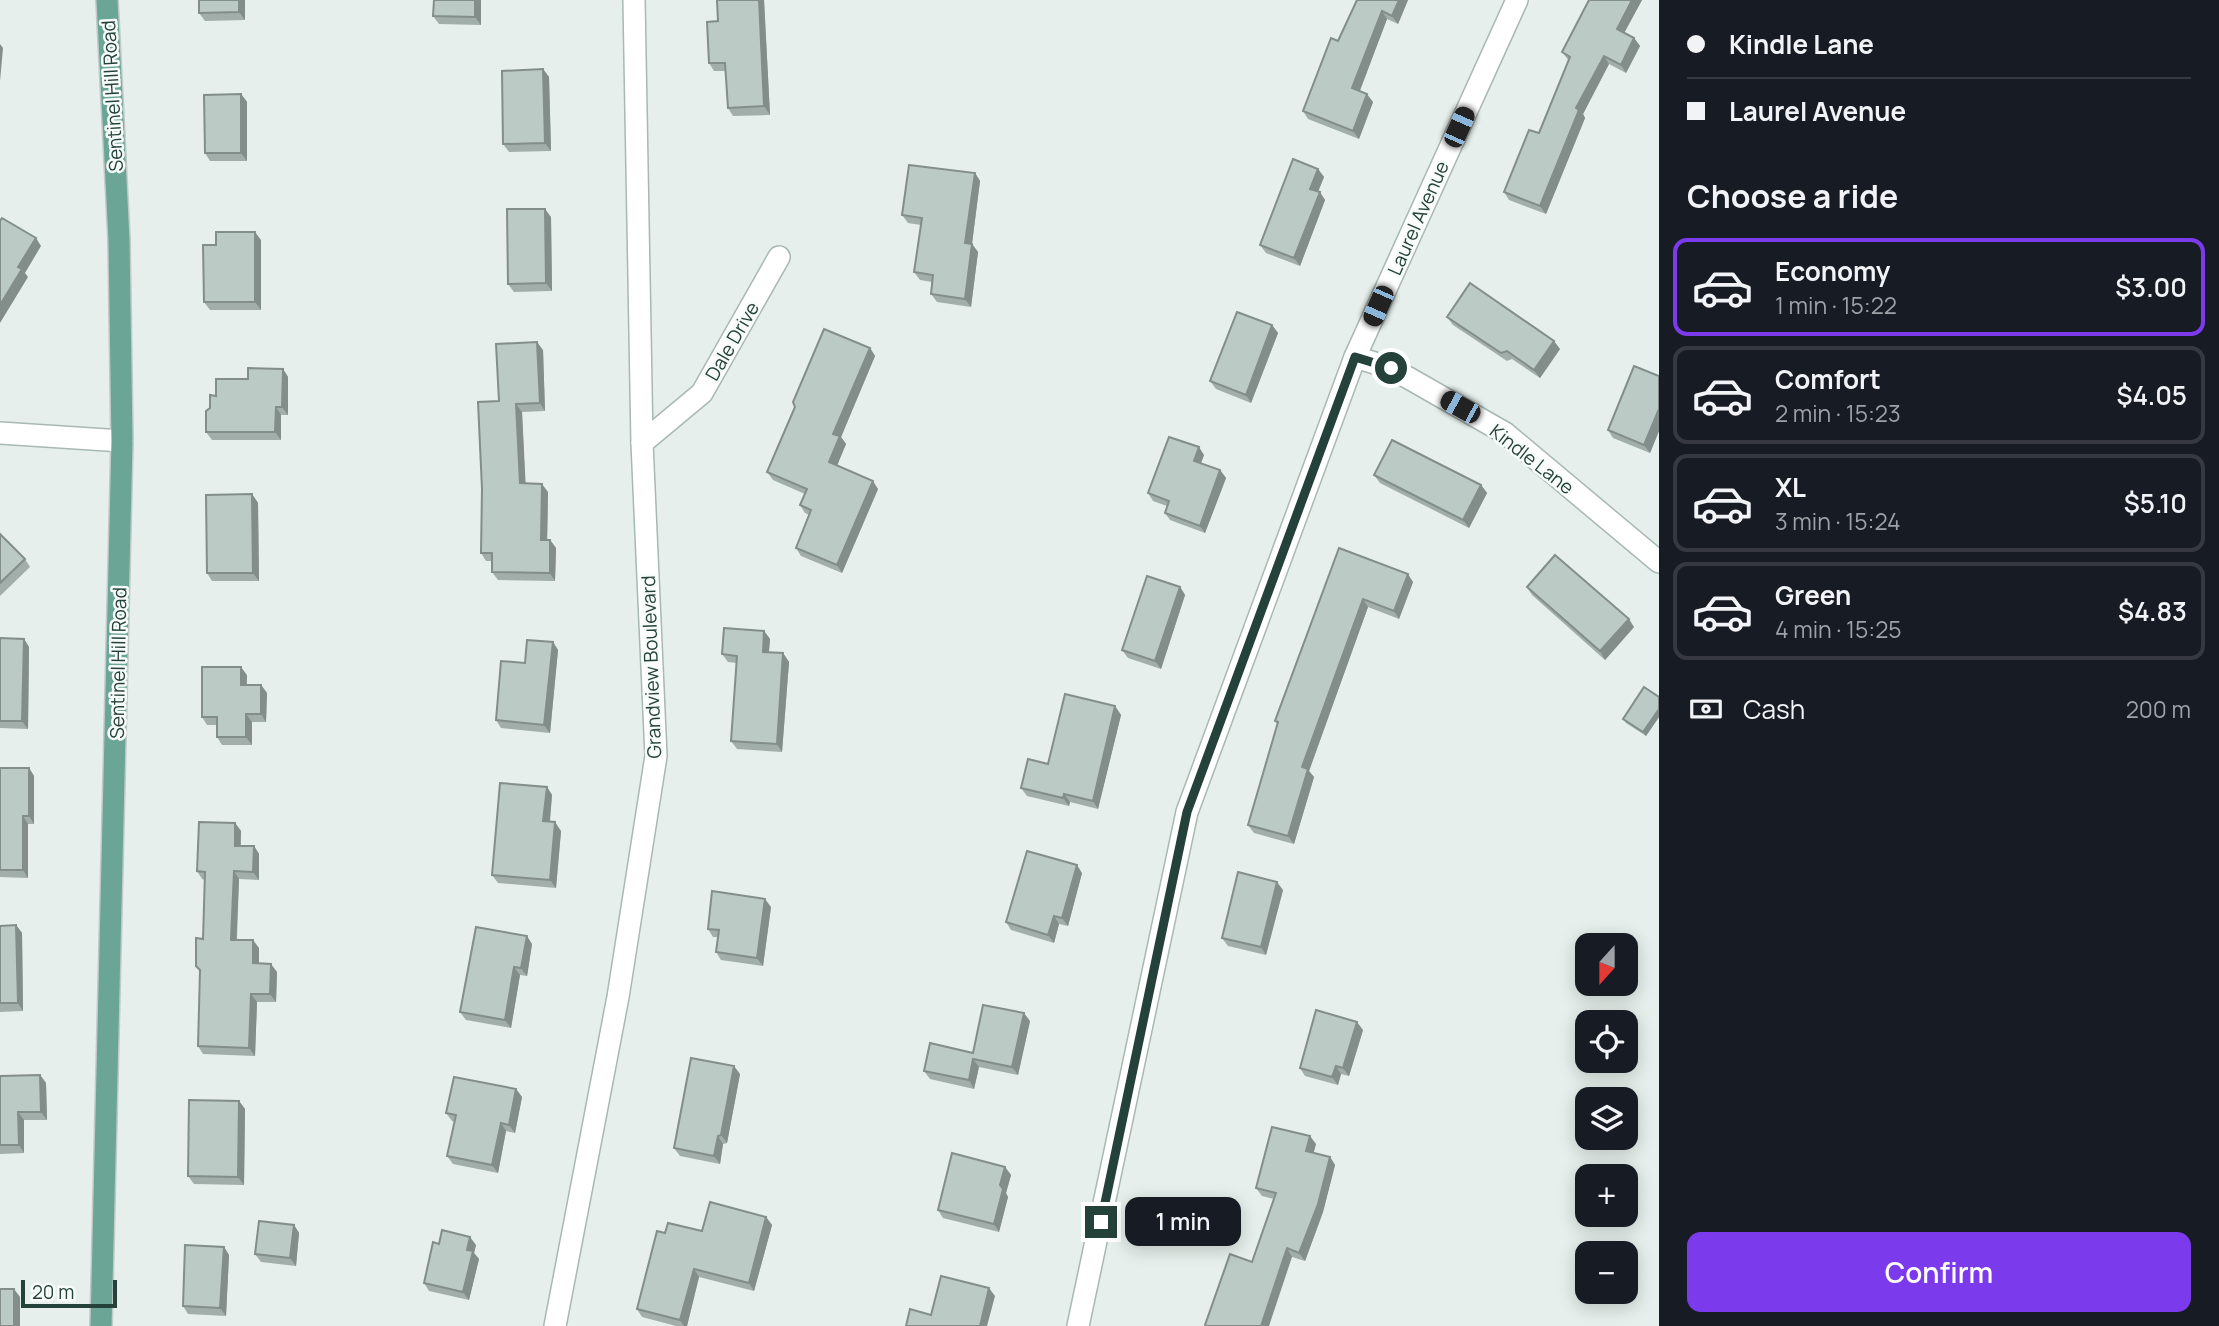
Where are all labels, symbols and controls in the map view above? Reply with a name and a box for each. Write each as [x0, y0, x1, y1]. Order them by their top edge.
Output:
street label: Sentinel Hill Road [95, 20, 129, 172]
text: Kindle Lane [1729, 26, 1874, 62]
text: Laurel Avenue [1729, 93, 1906, 129]
car [1441, 104, 1478, 150]
street label: Laurel Avenue [1381, 157, 1455, 279]
text: Choose a ride [1687, 174, 1898, 218]
text: Economy [1775, 253, 1890, 289]
icon: car [1691, 256, 1754, 319]
text: $3.00 [2115, 269, 2187, 305]
car [1360, 283, 1397, 329]
text: 1 min · 15:22 [1775, 289, 1897, 321]
street label: Dale Drive [699, 297, 765, 385]
route start [1375, 352, 1407, 384]
text: Comfort [1775, 361, 1881, 397]
icon: car [1691, 364, 1754, 427]
text: $4.05 [2117, 377, 2187, 413]
car [1437, 388, 1484, 426]
text: 2 min · 15:23 [1775, 397, 1901, 429]
street label: Kindle Lane [1485, 418, 1579, 500]
text: XL [1775, 469, 1806, 505]
icon: car [1691, 472, 1754, 535]
text: $5.10 [2124, 485, 2187, 521]
text: 3 min · 15:24 [1775, 505, 1901, 537]
street label: Grandview Boulevard [635, 575, 667, 759]
text: Green [1775, 577, 1851, 613]
icon: car [1691, 580, 1754, 643]
street label: Sentinel Hill Road [104, 587, 132, 739]
text: $4.83 [2118, 593, 2187, 629]
text: 4 min · 15:25 [1775, 613, 1902, 645]
icon: cash [1687, 690, 1725, 728]
text: Cash [1743, 691, 1805, 727]
text: 200 m [2126, 693, 2191, 725]
north arrow [1575, 933, 1638, 996]
map controls [1575, 933, 1638, 1304]
button: locate [1575, 1010, 1638, 1073]
button: layers [1575, 1087, 1638, 1150]
button: + [1575, 1164, 1638, 1227]
callout: 1 min [1126, 1198, 1241, 1246]
text: 1 min [1156, 1205, 1210, 1237]
route end [1085, 1206, 1117, 1238]
button: Confirm [1687, 1232, 2191, 1312]
button: − [1575, 1241, 1638, 1304]
scale bar [21, 1277, 117, 1309]
text: 20 m [32, 1279, 74, 1305]

